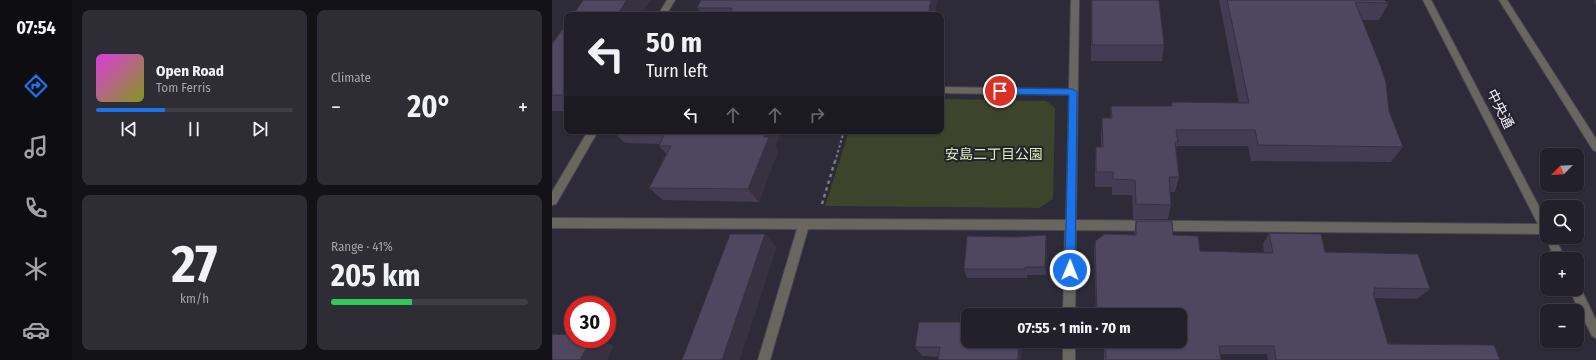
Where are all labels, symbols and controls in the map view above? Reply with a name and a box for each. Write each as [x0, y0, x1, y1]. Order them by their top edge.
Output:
text: 07:54 [16, 17, 56, 39]
text: 50 m [646, 26, 702, 59]
icon: left [580, 28, 632, 80]
text: Turn left [646, 60, 708, 82]
text: Open Road [156, 62, 224, 80]
text: Climate [331, 70, 371, 85]
icon: directions [22, 72, 50, 100]
pin [983, 74, 1017, 108]
text: Tom Ferris [156, 80, 211, 95]
icon: arrive [989, 80, 1011, 102]
street label: 中央通 [1483, 86, 1517, 132]
text: 20° [407, 89, 452, 125]
text: − [331, 94, 341, 121]
text: + [518, 94, 528, 121]
icon: left [680, 104, 702, 126]
icon: ahead [722, 104, 744, 126]
icon: ahead [764, 104, 786, 126]
icon: right [806, 104, 828, 126]
icon: previous [118, 118, 140, 140]
icon: pause [183, 118, 205, 140]
icon: next [249, 118, 271, 140]
icon: music [22, 133, 50, 161]
park label: 安島二丁目公園 [945, 146, 1043, 163]
north arrow [1540, 148, 1584, 192]
map controls [1540, 148, 1584, 348]
icon: phone [22, 194, 50, 222]
button: search [1540, 200, 1584, 244]
text: 27 [172, 233, 217, 296]
text: Range · 41% [331, 239, 393, 254]
position arrow [1049, 249, 1091, 291]
button: + [1540, 252, 1584, 296]
icon: climate [22, 255, 50, 283]
text: 205 km [331, 258, 420, 294]
text: km/h [180, 291, 209, 306]
speed limit sign: 30 [564, 296, 616, 348]
button: − [1540, 304, 1584, 348]
icon: car [22, 316, 50, 344]
text: 07:55 · 1 min · 70 m [1017, 319, 1131, 337]

